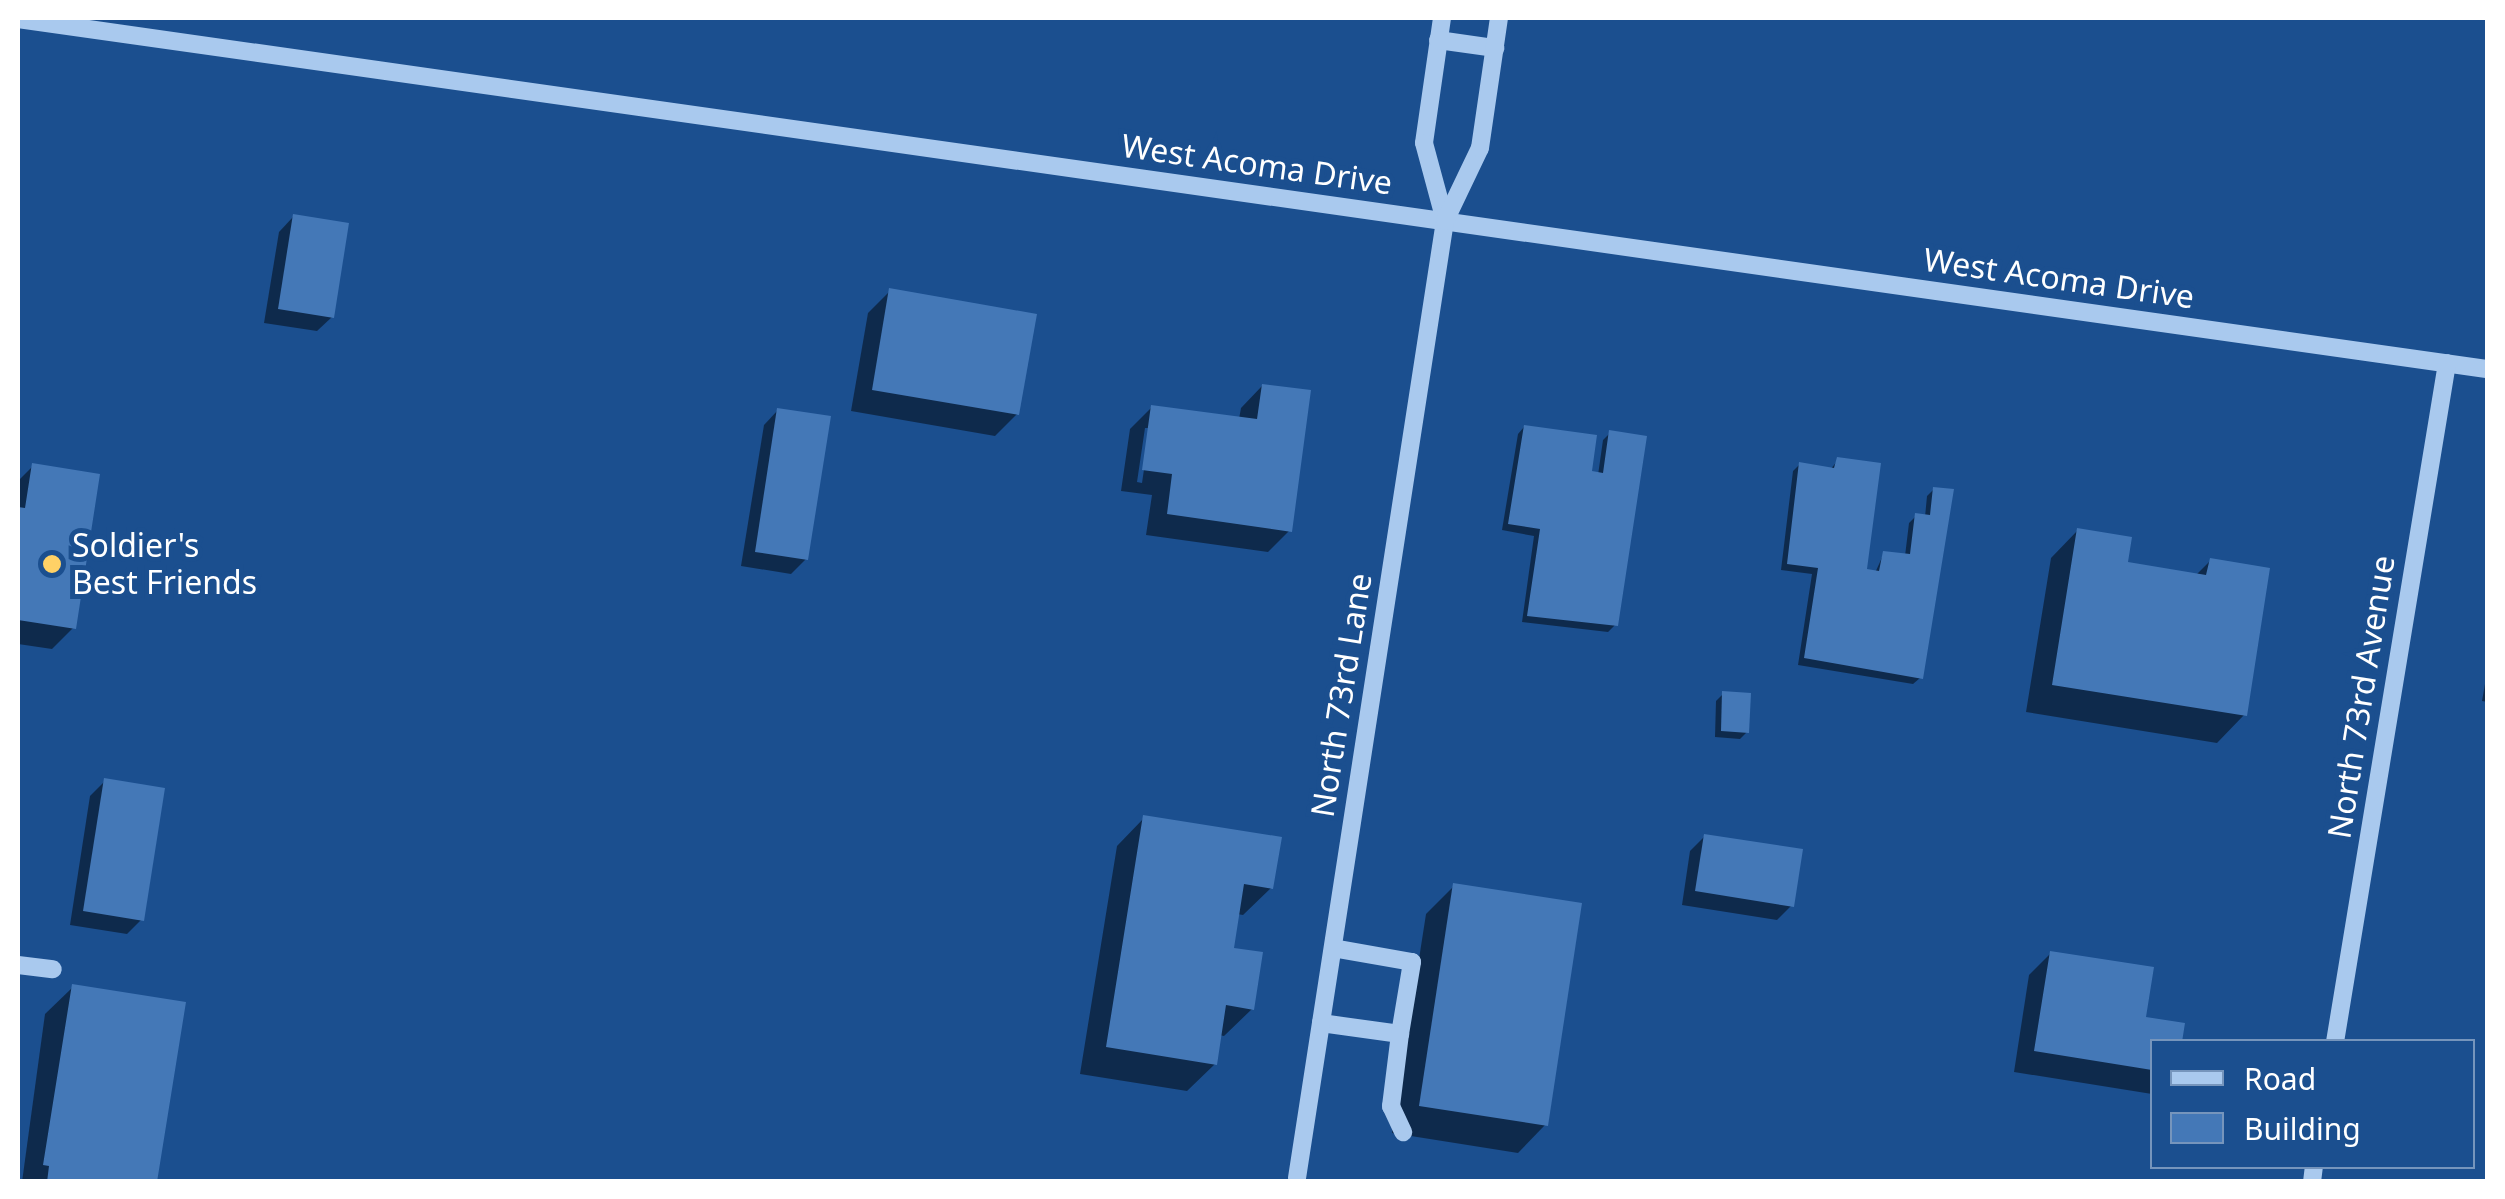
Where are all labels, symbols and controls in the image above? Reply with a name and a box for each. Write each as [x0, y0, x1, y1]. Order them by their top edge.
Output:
street label: West Acoma Drive [1119, 126, 1395, 202]
street label: West Acoma Drive [1921, 240, 2197, 316]
place label: Soldier's Best Friends [72, 527, 257, 602]
marker: Soldier's Best Friends [41, 553, 63, 575]
street label: North 73rd Avenue [2320, 553, 2402, 841]
street label: North 73rd Lane [1303, 570, 1379, 820]
legend [2150, 1039, 2475, 1169]
text: Road [2244, 1058, 2316, 1099]
text: Building [2244, 1108, 2361, 1149]

